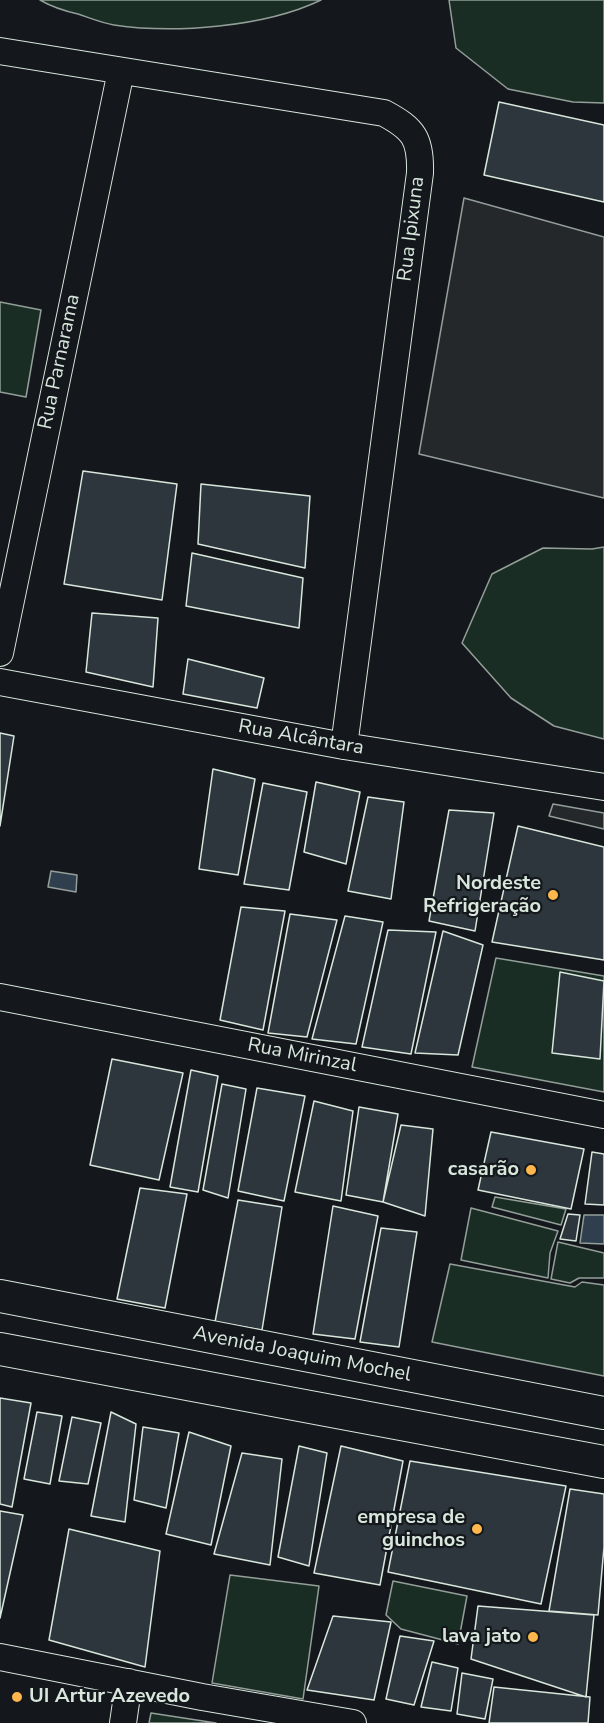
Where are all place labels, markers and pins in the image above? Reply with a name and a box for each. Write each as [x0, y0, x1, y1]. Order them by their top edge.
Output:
place label: Nordeste Refrigeração [423, 872, 541, 919]
marker: Nordeste Refrigeração [546, 888, 560, 902]
place label: casarão [448, 1158, 519, 1182]
marker: casarão [524, 1163, 538, 1177]
place label: empresa de guinchos [357, 1506, 465, 1553]
marker: empresa de guinchos [470, 1522, 484, 1536]
place label: lava jato [442, 1625, 521, 1649]
marker: lava jato [526, 1630, 540, 1644]
place label: UI Artur Azevedo [29, 1685, 190, 1709]
marker: UI Artur Azevedo [10, 1690, 24, 1704]

